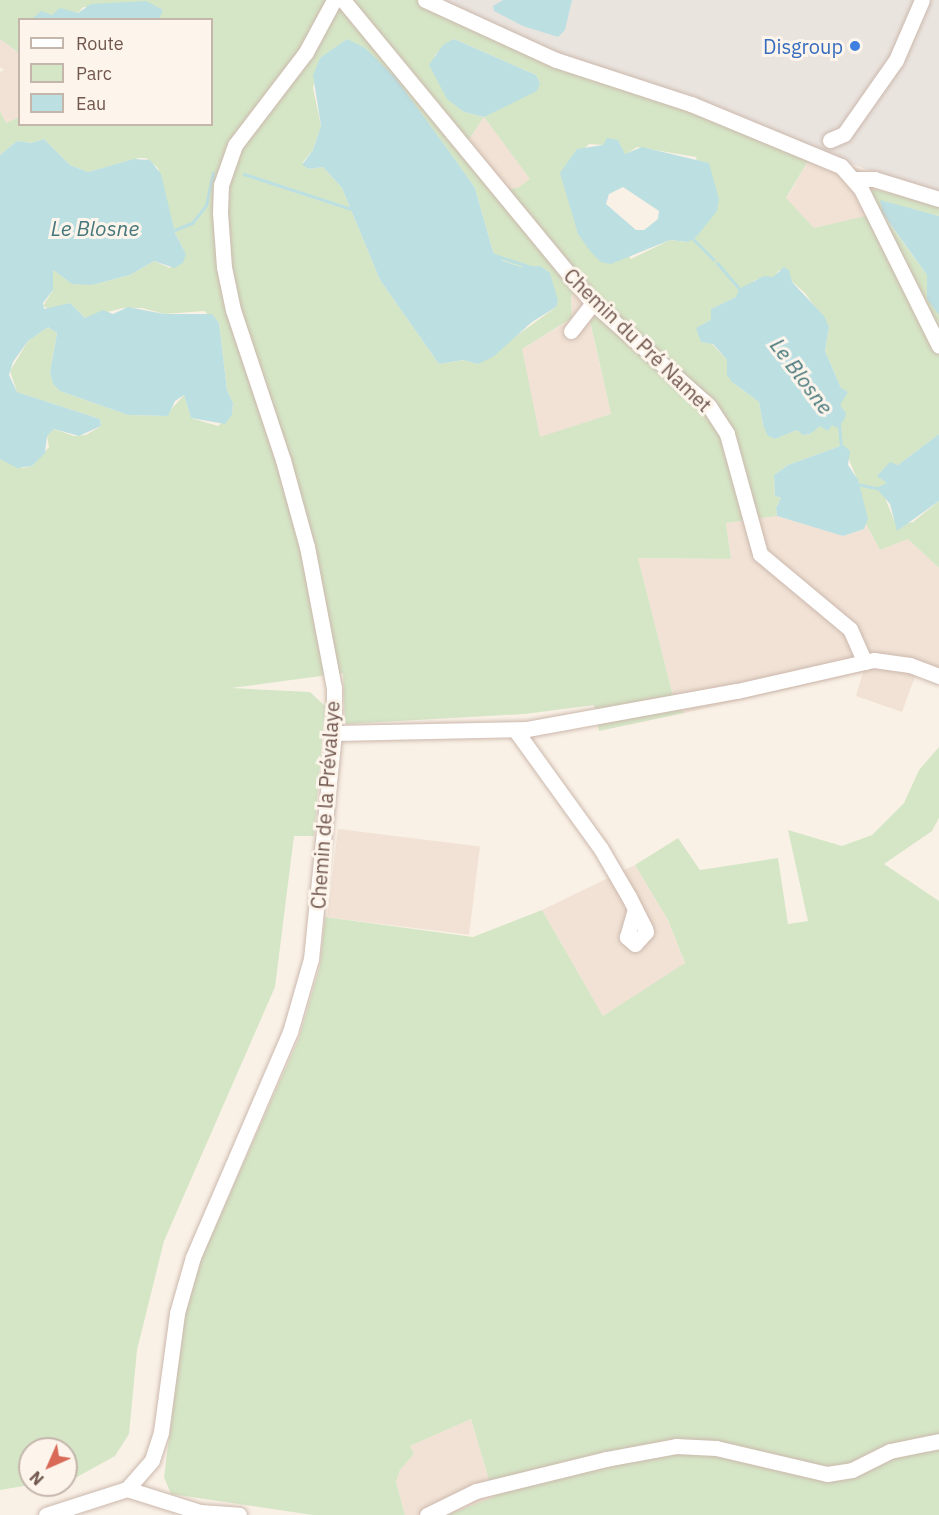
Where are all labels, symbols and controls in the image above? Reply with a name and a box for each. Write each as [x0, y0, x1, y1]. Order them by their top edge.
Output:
legend [18, 18, 213, 126]
text: Route [76, 32, 124, 55]
place label: Disgroup [763, 34, 843, 58]
marker: Disgroup [848, 39, 862, 53]
text: Parc [76, 62, 112, 85]
text: Eau [76, 92, 106, 115]
water label: Le Blosne [51, 215, 139, 241]
street label: Chemin du Pré Namet [559, 263, 717, 417]
water label: Le Blosne [765, 333, 839, 419]
street label: Chemin de la Prévalaye [306, 700, 344, 910]
north arrow [18, 1437, 78, 1497]
text: N [26, 1467, 48, 1489]

